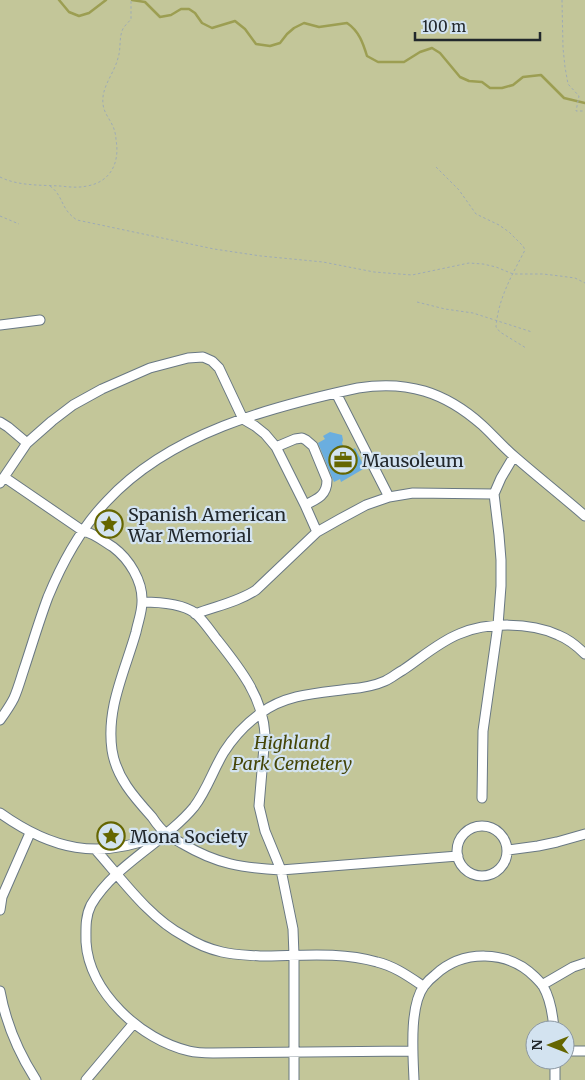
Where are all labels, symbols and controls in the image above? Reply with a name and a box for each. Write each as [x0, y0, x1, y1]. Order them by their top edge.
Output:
scale bar [415, 10, 540, 42]
text: 100 m [422, 17, 466, 36]
office icon: Mausoleum [328, 445, 358, 475]
place label: Mausoleum [362, 449, 464, 472]
place label: Spanish American War Memorial [127, 503, 286, 547]
place icon: Spanish American War Memorial [94, 509, 124, 539]
park label: Highland Park Cemetery [232, 731, 352, 775]
place icon: Mona Society [96, 821, 126, 851]
place label: Mona Society [130, 825, 248, 848]
north arrow [525, 1020, 575, 1070]
text: N [528, 1039, 546, 1051]

